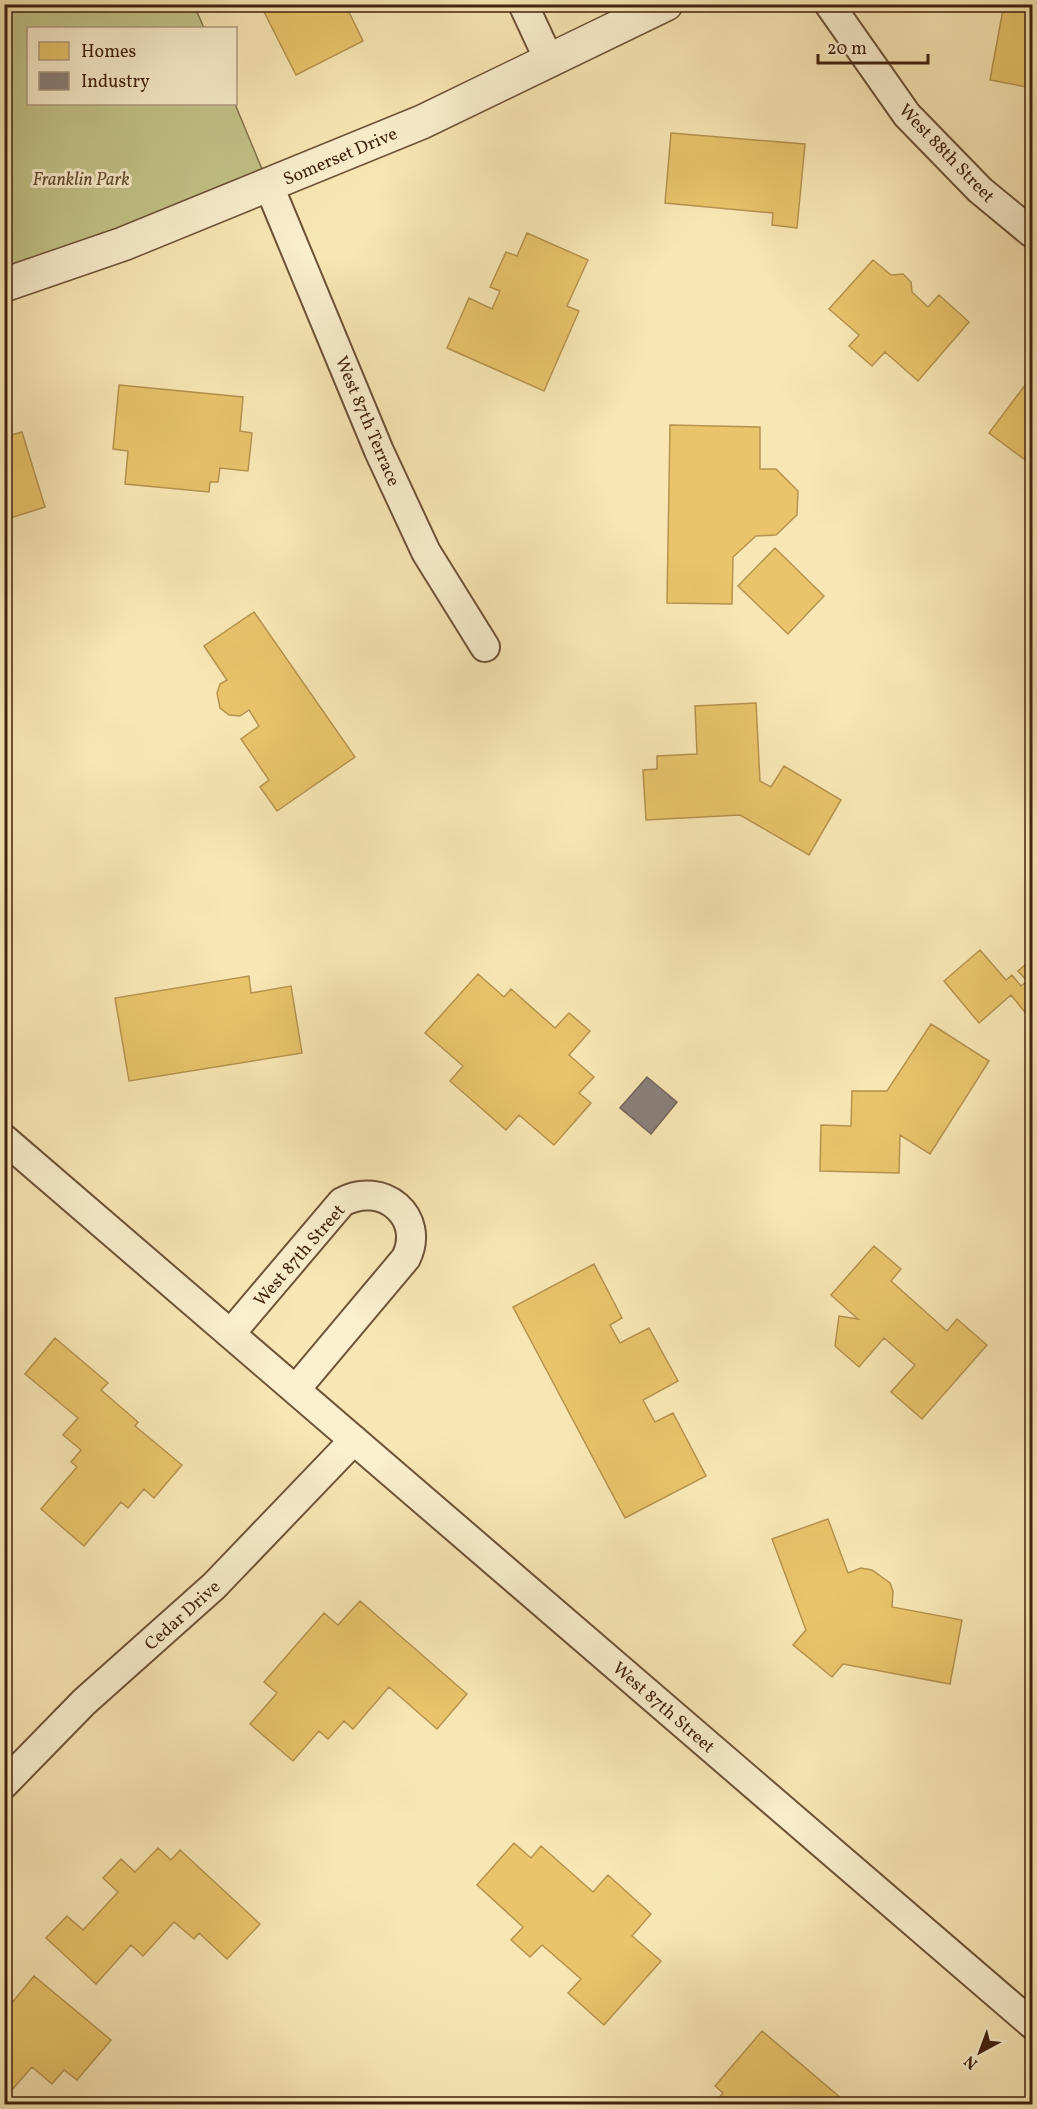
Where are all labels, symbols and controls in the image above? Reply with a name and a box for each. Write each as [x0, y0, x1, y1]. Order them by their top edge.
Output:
legend [27, 27, 237, 105]
scale bar [818, 27, 928, 65]
text: 20 m [827, 37, 867, 62]
text: Homes [81, 40, 136, 65]
text: Industry [81, 70, 150, 95]
street label: West 88th Street [892, 99, 1000, 209]
street label: Somerset Drive [280, 122, 401, 193]
park label: Franklin Park [32, 168, 130, 193]
street label: West 87th Terrace [328, 353, 405, 491]
street label: West 87th Street [249, 1199, 352, 1313]
street label: Cedar Drive [140, 1575, 226, 1657]
street label: West 87th Street [606, 1657, 720, 1760]
north arrow [950, 2022, 1010, 2082]
text: N [960, 2049, 983, 2074]

